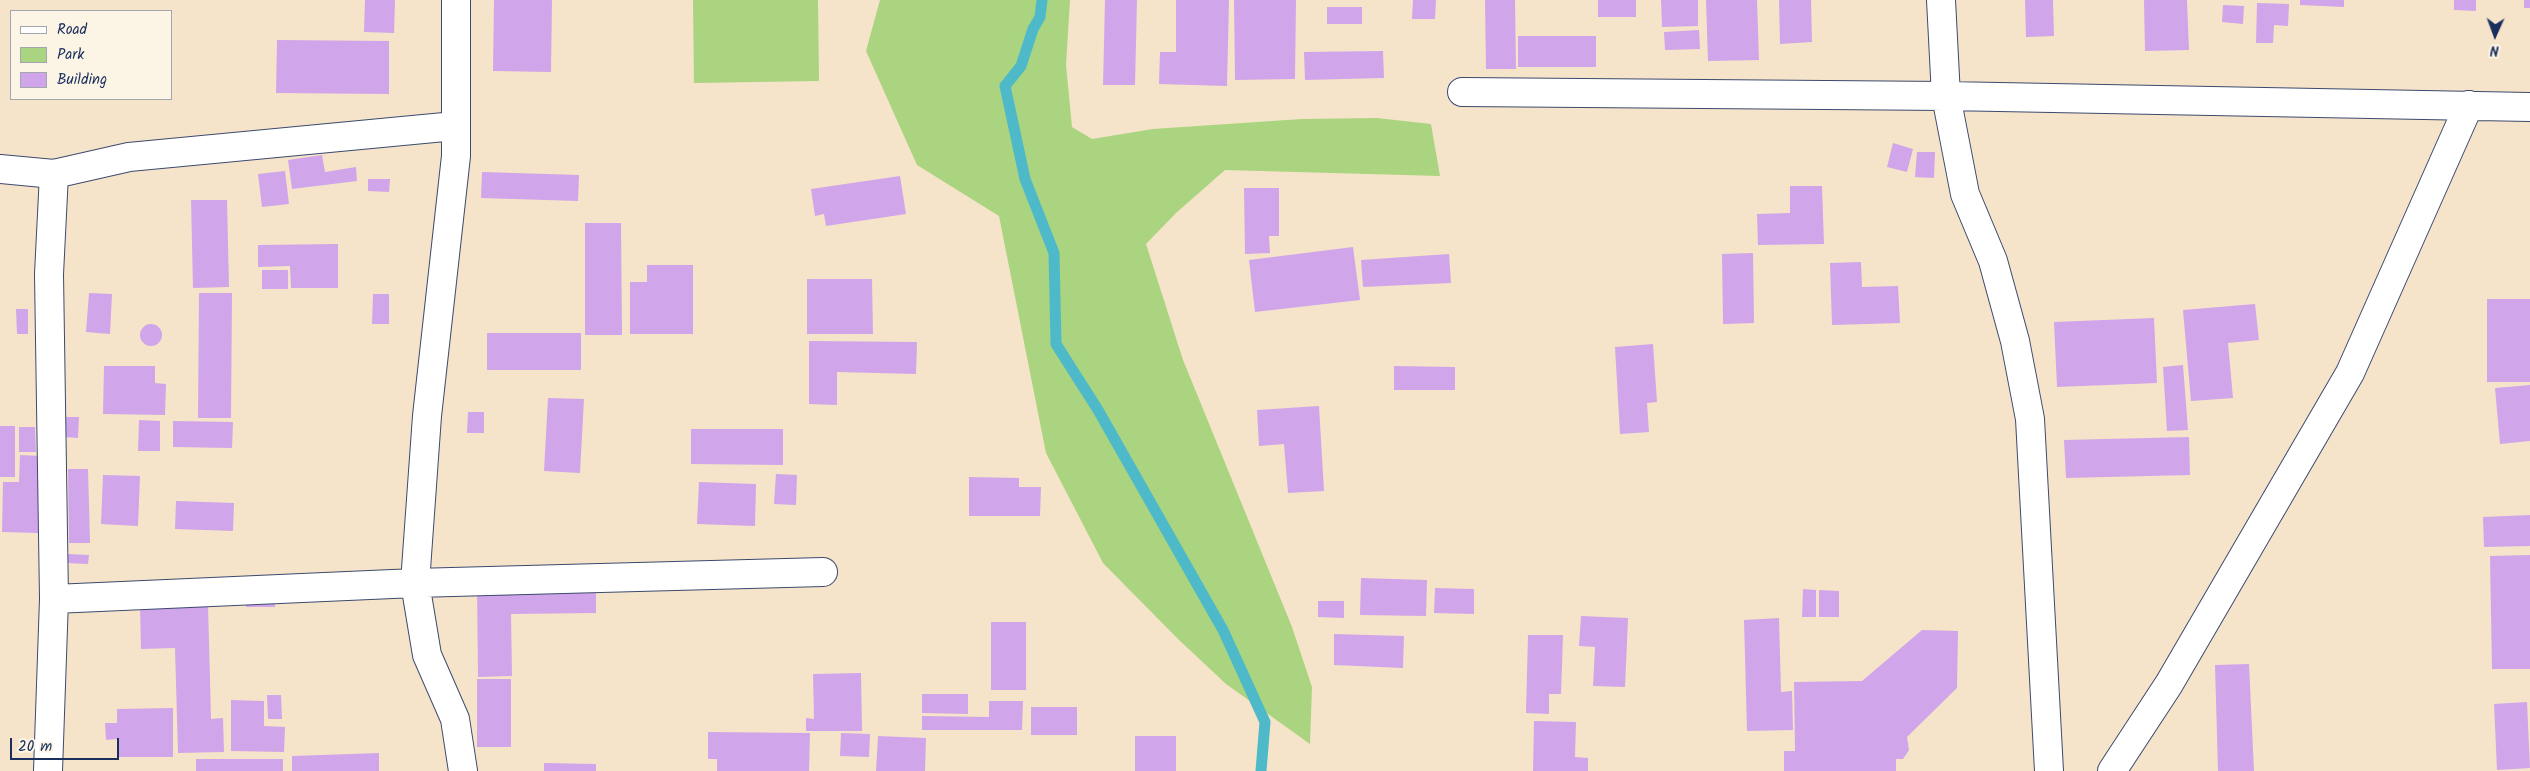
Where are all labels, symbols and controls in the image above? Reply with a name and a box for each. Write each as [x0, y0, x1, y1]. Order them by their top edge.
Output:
legend [10, 10, 172, 100]
north arrow [2470, 10, 2520, 60]
text: Road [57, 18, 87, 42]
text: N [2490, 39, 2499, 61]
text: Park [57, 43, 84, 67]
text: Building [57, 68, 107, 92]
scale bar [12, 728, 121, 760]
text: 20 m [18, 735, 52, 759]

